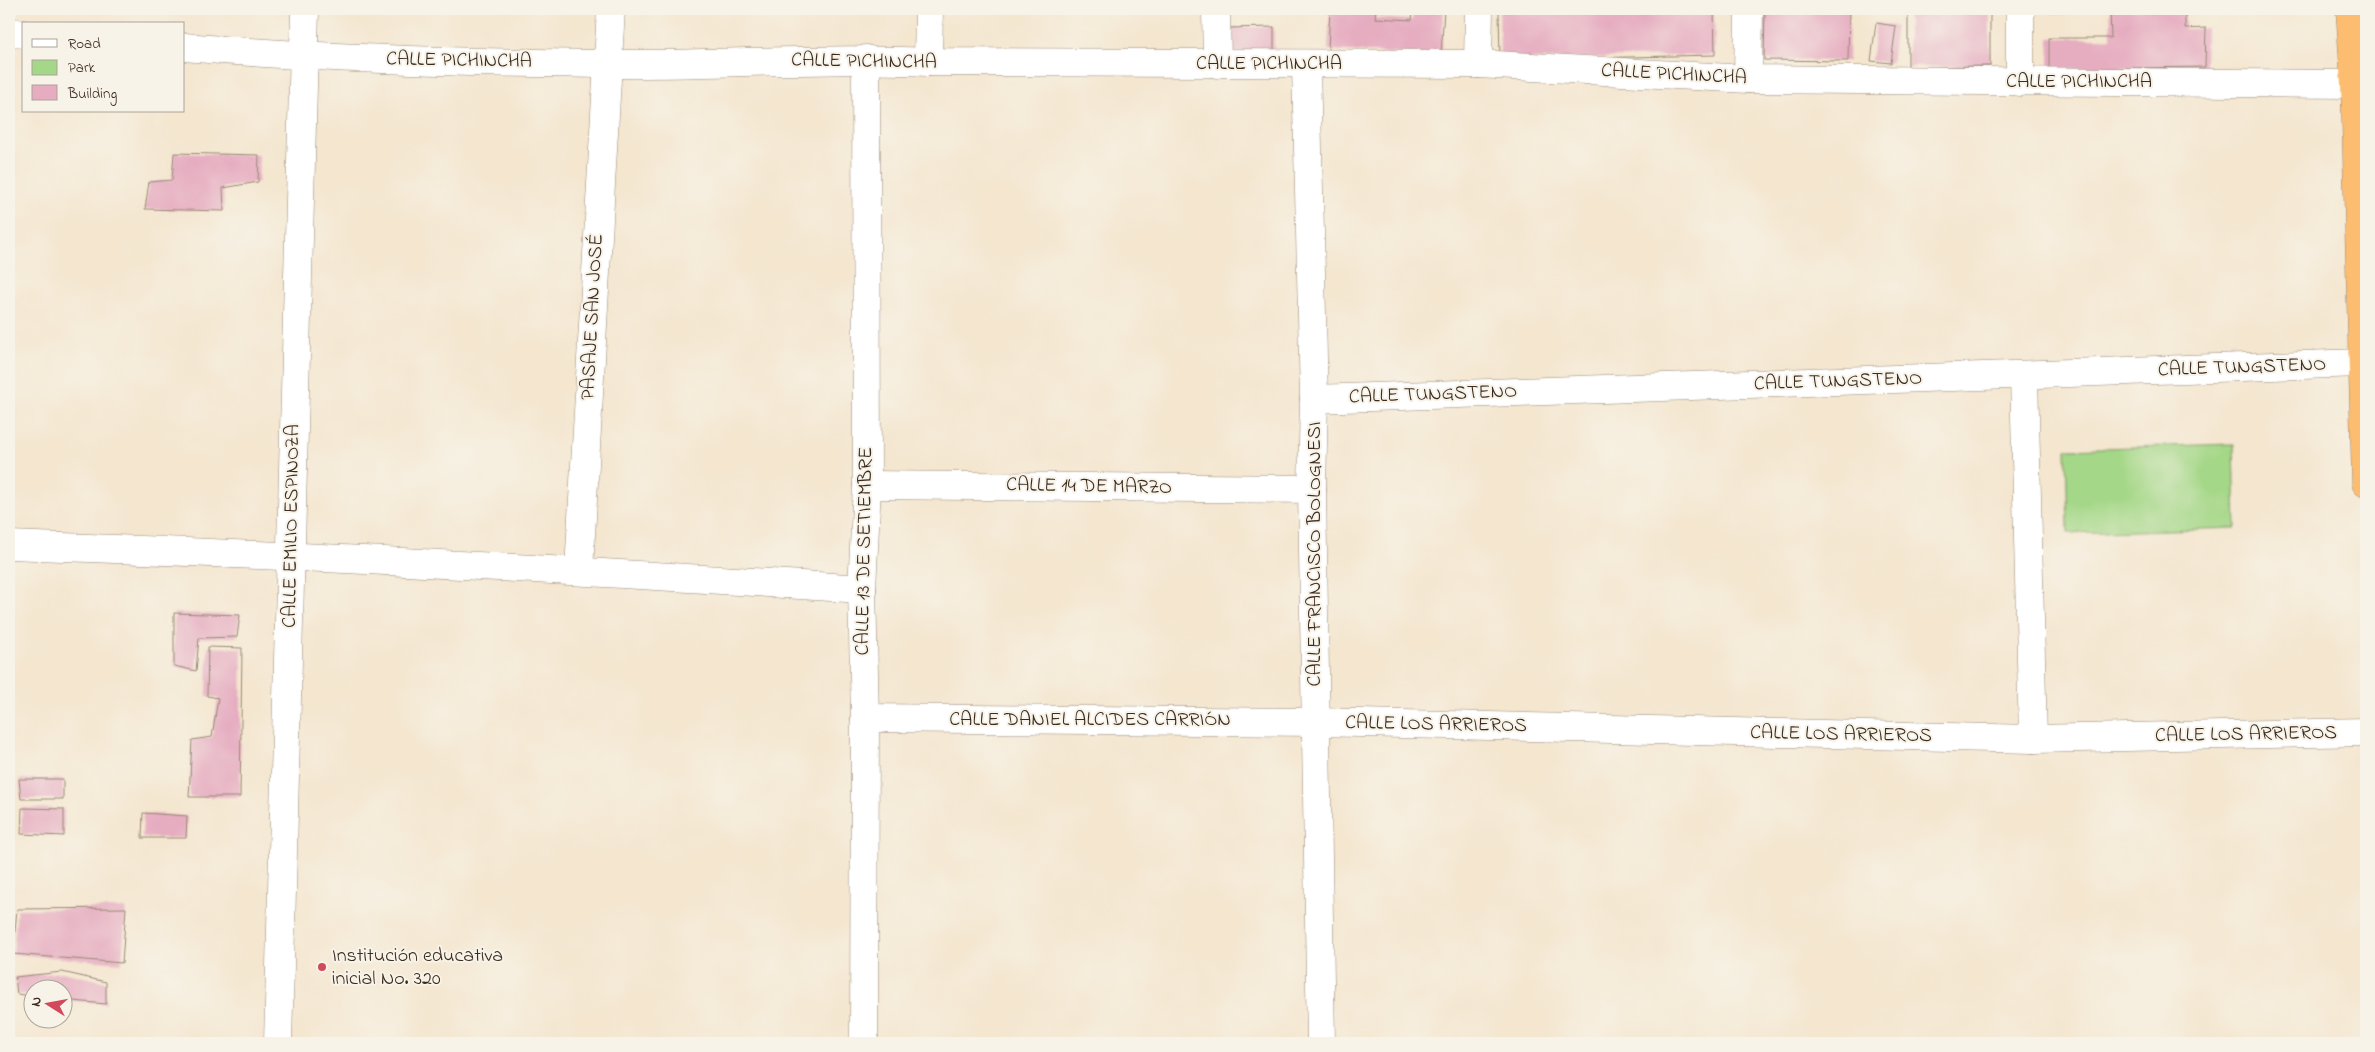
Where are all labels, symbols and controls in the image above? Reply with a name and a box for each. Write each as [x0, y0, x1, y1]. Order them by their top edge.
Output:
legend [22, 22, 185, 112]
text: Road [68, 33, 101, 55]
street label: CALLE PICHINCHA [386, 45, 532, 77]
street label: CALLE PICHINCHA [791, 46, 937, 78]
street label: CALLE PICHINCHA [1196, 50, 1342, 79]
text: Park [68, 57, 96, 79]
street label: CALLE PICHINCHA [1600, 57, 1748, 93]
street label: CALLE PICHINCHA [2006, 68, 2152, 97]
text: Building [67, 83, 117, 106]
street label: PASAJE SAN JOSÉ [574, 233, 612, 401]
street label: CALLE TUNGSTENO [2157, 351, 2327, 385]
street label: CALLE TUNGSTENO [1753, 365, 1923, 399]
street label: CALLE TUNGSTENO [1348, 378, 1518, 412]
street label: CALLE FRANCISCO BOLOGNESI [1301, 422, 1330, 686]
street label: CALLE EMILIO ESPINOZA [276, 424, 308, 628]
street label: CALLE 13 DE SETIEMBRE [849, 446, 881, 656]
street label: CALLE 14 DE MARZO [1006, 471, 1172, 503]
street label: CALLE DANIEL ALCIDES CARRIÓN [949, 706, 1231, 735]
street label: CALLE LOS ARRIEROS [1345, 709, 1527, 741]
street label: CALLE LOS ARRIEROS [1750, 719, 1932, 751]
street label: CALLE LOS ARRIEROS [2155, 719, 2337, 751]
place label: Institución educativa inicial No. 320 [332, 942, 503, 994]
marker: Institución educativa inicial No. 320 [316, 961, 328, 973]
north arrow [22, 980, 72, 1030]
text: N [26, 995, 48, 1008]

